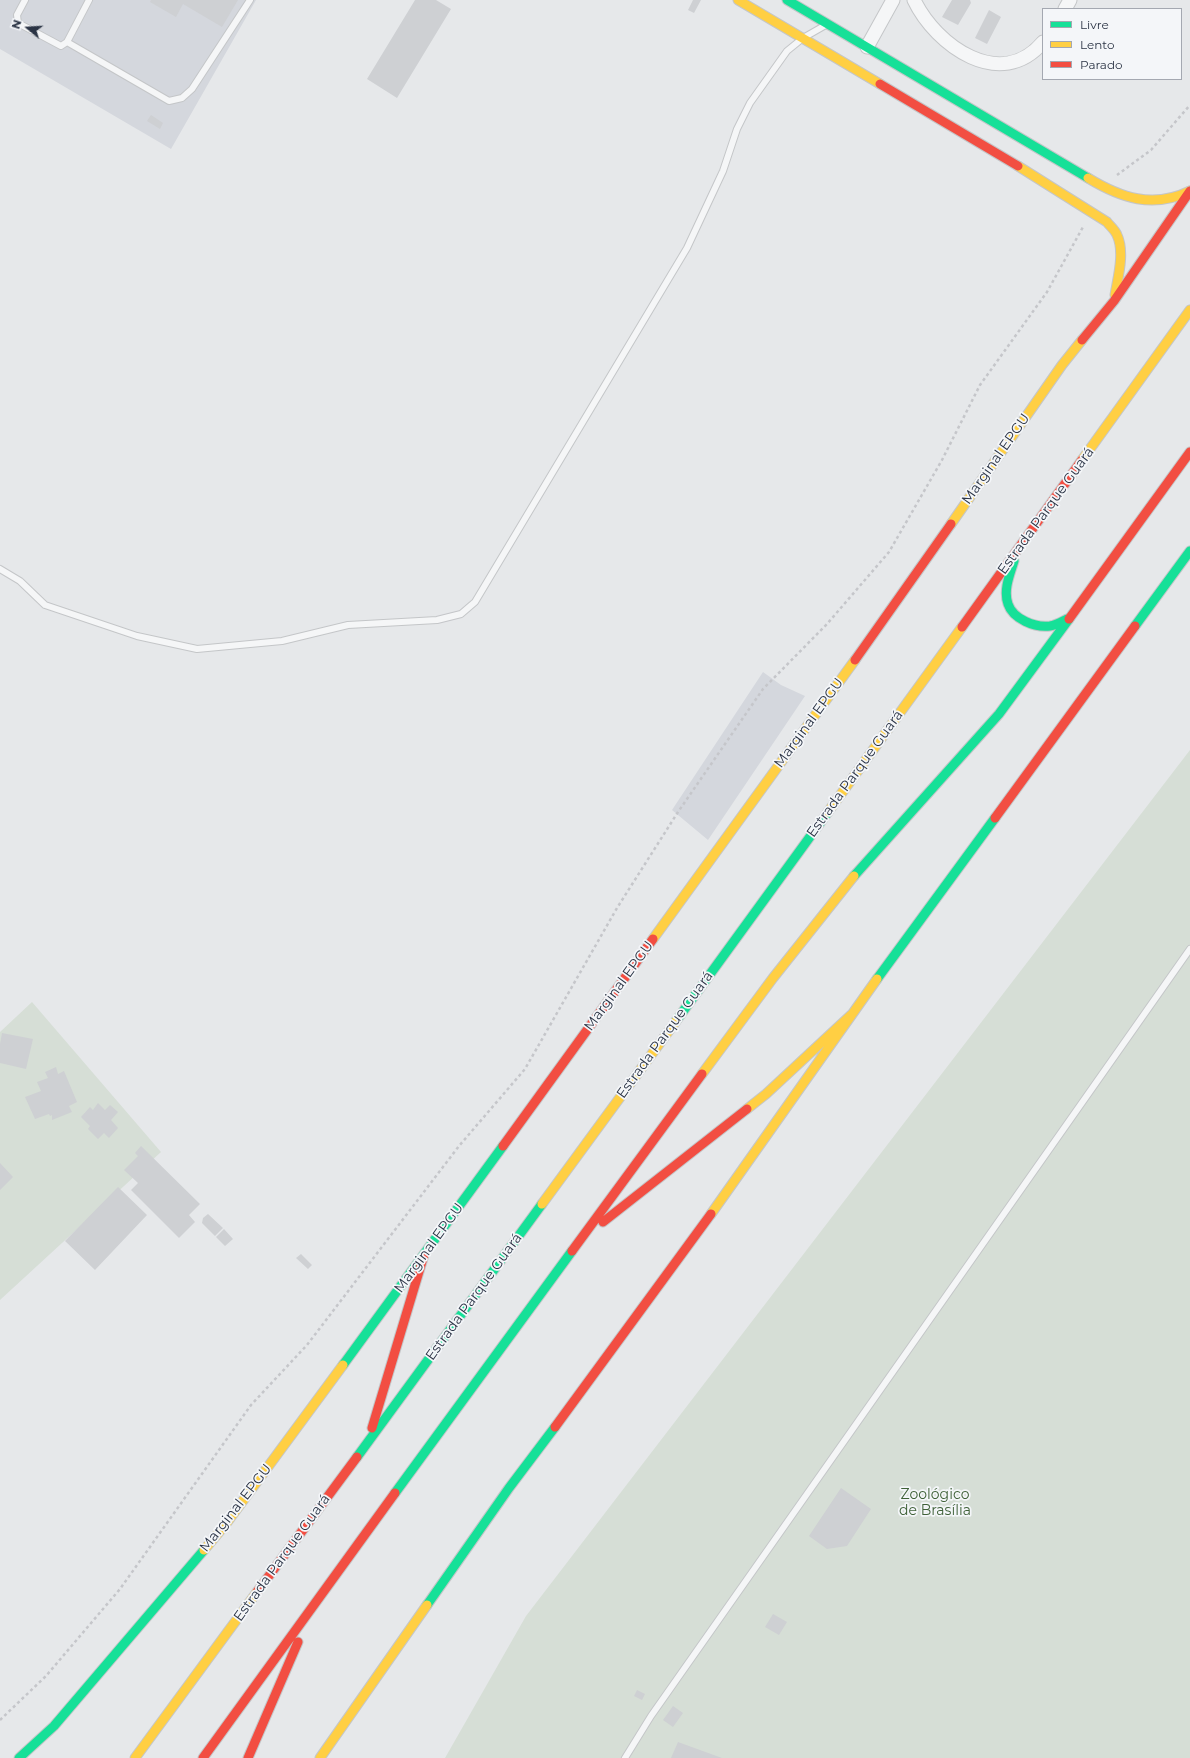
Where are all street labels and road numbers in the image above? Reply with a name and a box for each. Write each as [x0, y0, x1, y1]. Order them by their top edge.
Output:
street label: Marginal EPGU [958, 410, 1034, 508]
street label: Estrada Parque Guará [994, 444, 1098, 578]
street label: Marginal EPGU [771, 675, 847, 771]
street label: Estrada Parque Guará [803, 707, 907, 841]
street label: Marginal EPGU [581, 938, 657, 1034]
street label: Estrada Parque Guará [613, 968, 717, 1102]
street label: Marginal EPGU [391, 1200, 467, 1296]
street label: Estrada Parque Guará [422, 1230, 526, 1364]
street label: Marginal EPGU [196, 1461, 276, 1555]
street label: Estrada Parque Guará [230, 1491, 334, 1625]

